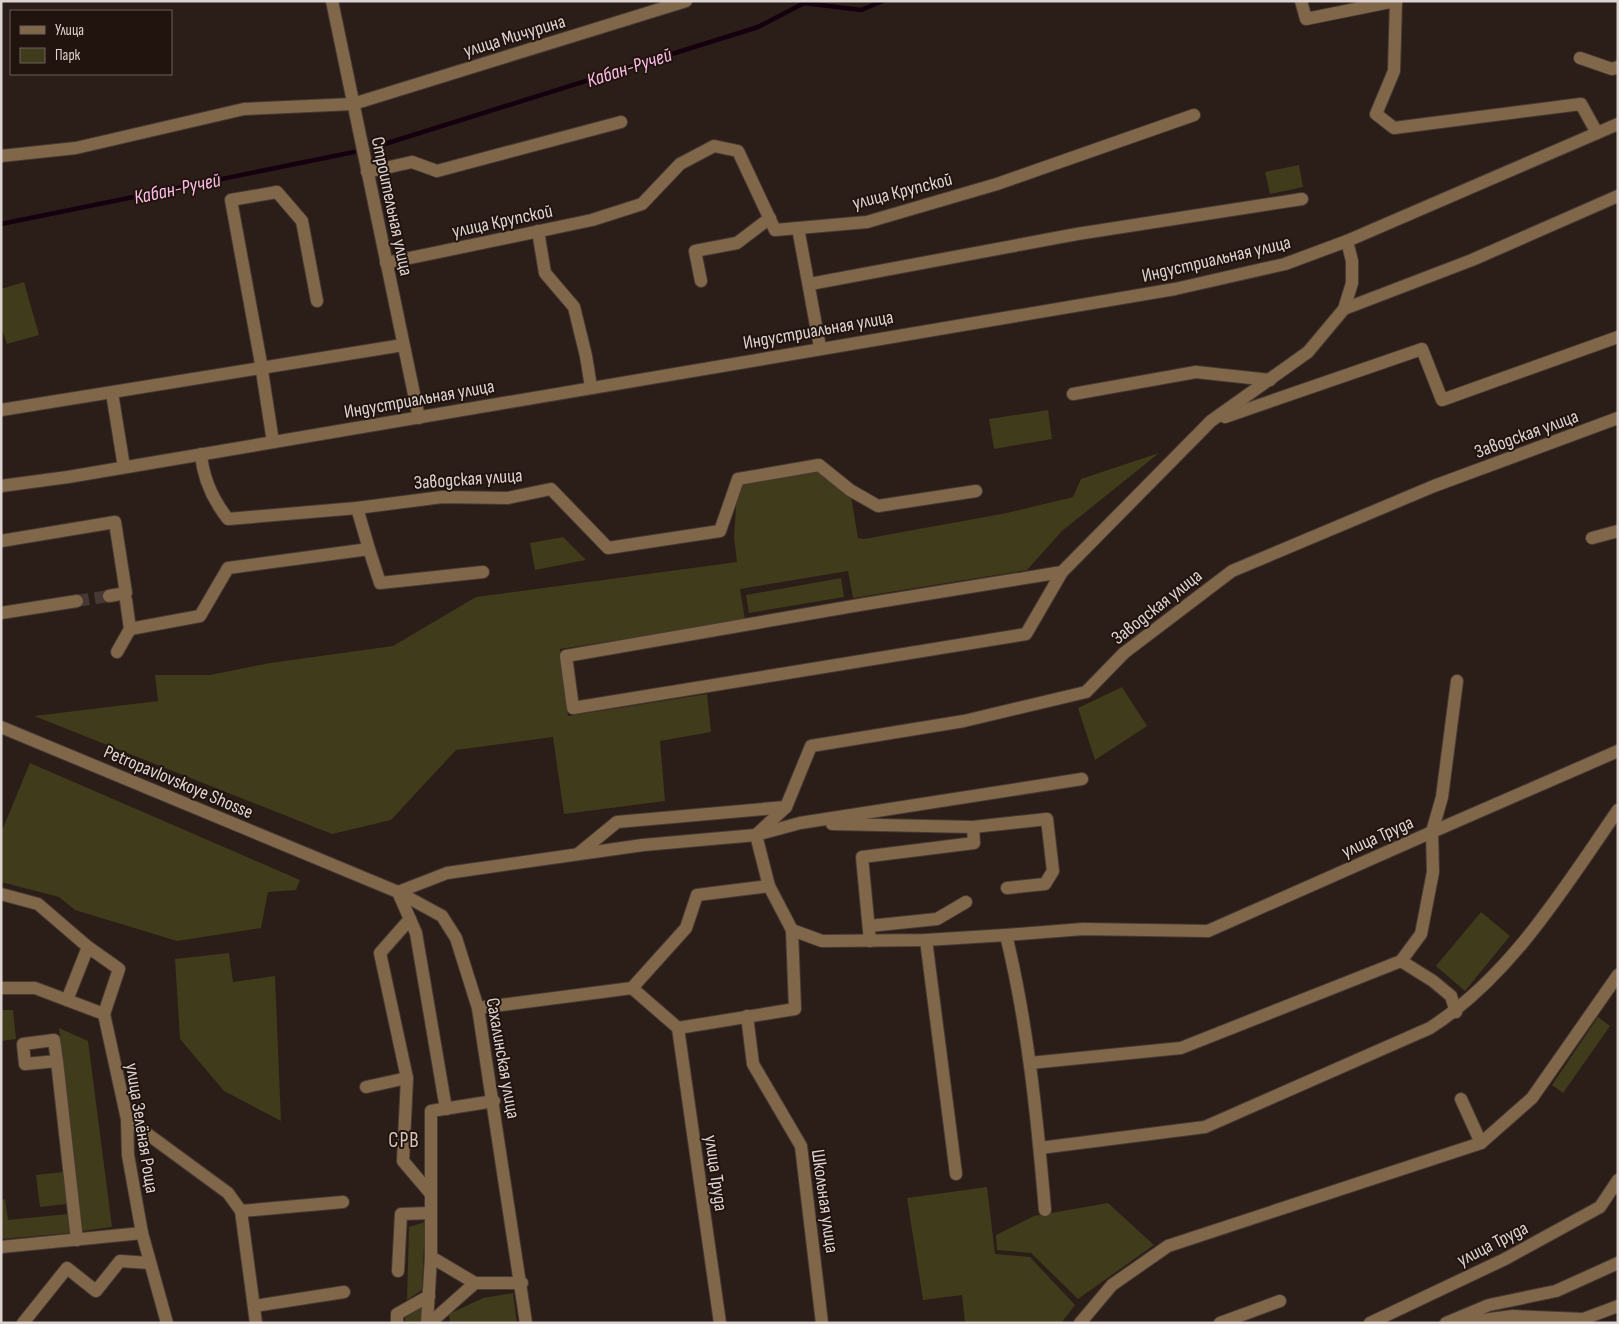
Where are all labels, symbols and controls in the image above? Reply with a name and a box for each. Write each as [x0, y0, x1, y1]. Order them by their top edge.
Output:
legend [10, 10, 172, 75]
street label: улица Мичурина [461, 10, 568, 63]
text: Улица [55, 21, 84, 40]
water label: Кабан-Ручей [584, 43, 676, 93]
text: Парк [55, 46, 81, 65]
street label: Строительная улица [366, 135, 418, 278]
water label: Кабан-Ручей [132, 168, 224, 210]
street label: улица Крупской [850, 168, 955, 215]
street label: улица Крупской [450, 200, 555, 243]
street label: Индустриальная улица [1140, 231, 1293, 288]
street label: Индустриальная улица [741, 306, 895, 355]
street label: Индустриальная улица [342, 375, 496, 424]
street label: Заводская улица [1471, 405, 1582, 464]
street label: Заводская улица [413, 464, 523, 495]
street label: Заводская улица [1107, 565, 1207, 650]
street label: Petropavlovskoye Shosse [100, 741, 257, 824]
street label: улица Труда [1338, 811, 1417, 863]
street label: Сахалинская улица [481, 996, 524, 1121]
street label: улица Зелёная Роща [120, 1061, 163, 1195]
district label: СРВ [388, 1128, 420, 1153]
street label: улица Труда [699, 1134, 732, 1213]
street label: Школьная улица [806, 1148, 843, 1255]
street label: улица Труда [1453, 1217, 1532, 1272]

